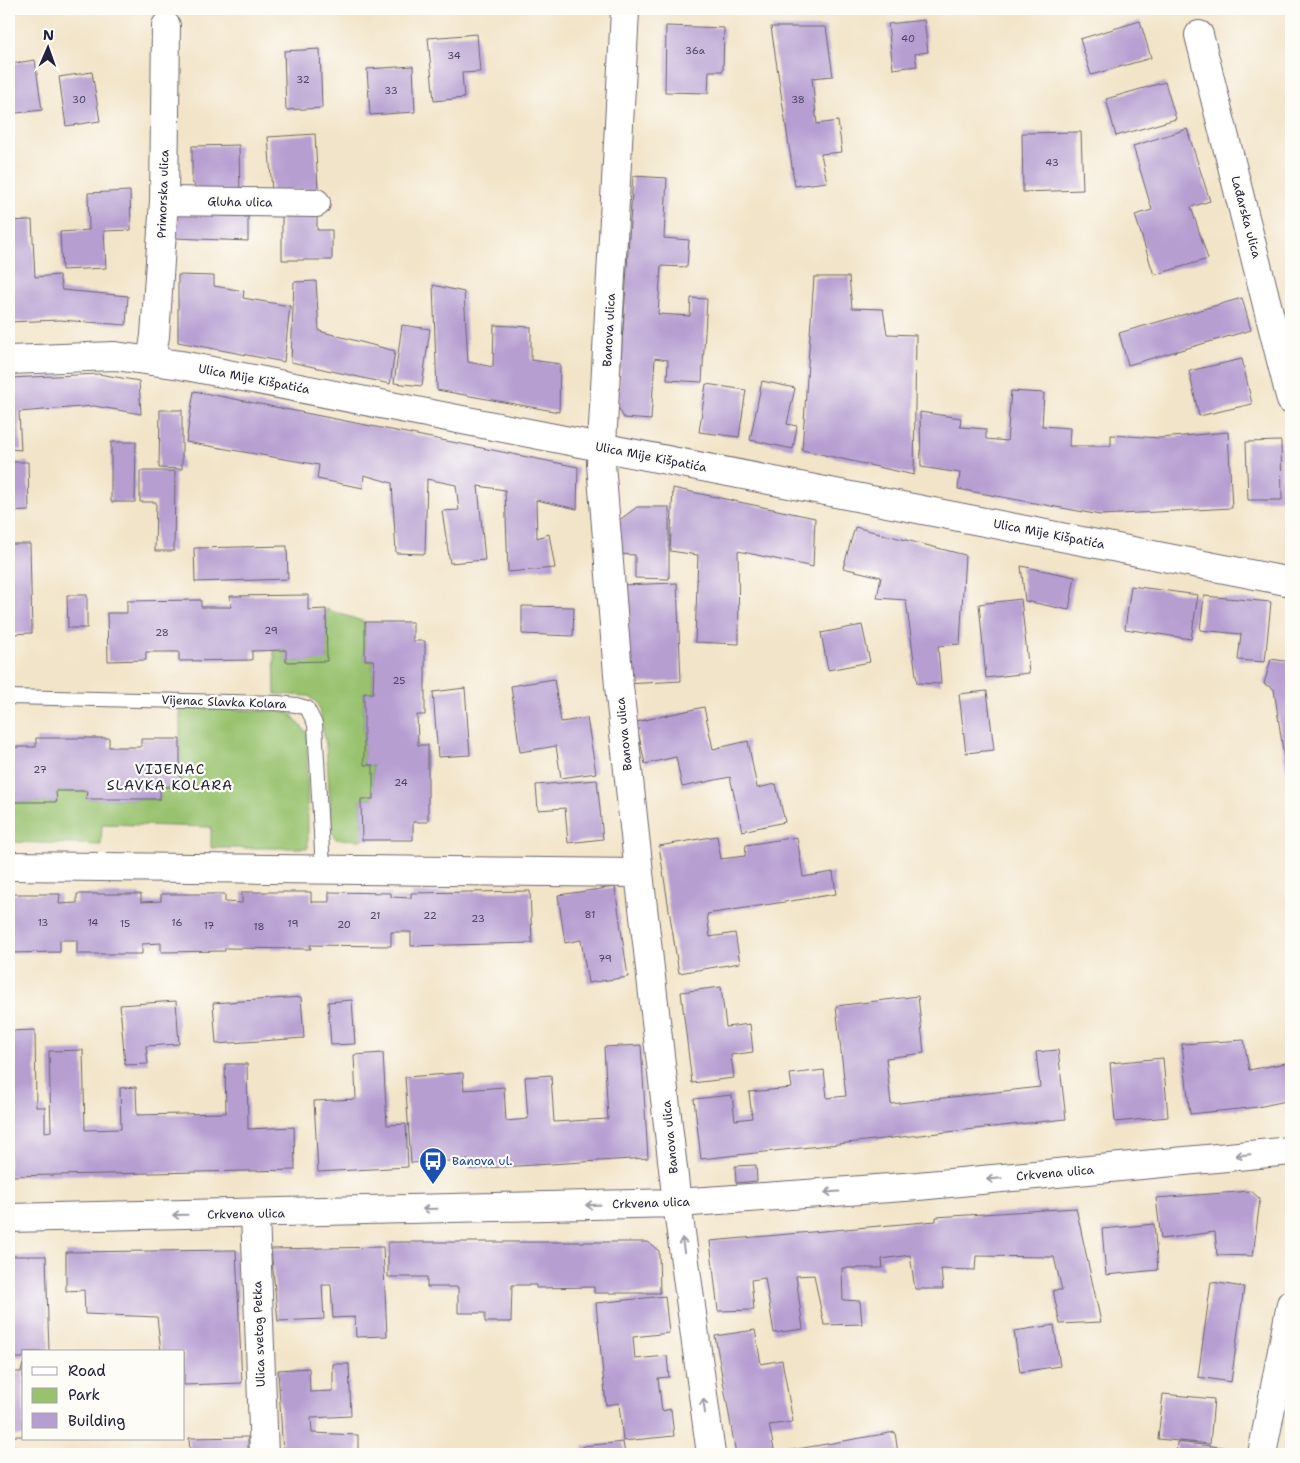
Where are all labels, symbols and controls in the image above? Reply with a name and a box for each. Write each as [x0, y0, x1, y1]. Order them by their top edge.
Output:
north arrow [22, 22, 72, 72]
text: N [43, 26, 54, 44]
house number: 40 [901, 32, 915, 45]
house number: 36a [685, 44, 706, 57]
house number: 34 [447, 49, 461, 62]
house number: 32 [296, 73, 310, 86]
house number: 33 [384, 84, 398, 97]
house number: 30 [72, 93, 86, 106]
house number: 38 [791, 93, 805, 106]
street label: Primorska ulica [153, 149, 173, 239]
house number: 43 [1045, 156, 1059, 169]
street label: Lađarska ulica [1227, 174, 1265, 260]
street label: Gluha ulica [207, 193, 273, 211]
street label: Banova ulica [599, 292, 619, 367]
street label: Ulica Mije Kišpatića [197, 360, 312, 398]
street label: Ulica Mije Kišpatića [594, 438, 709, 476]
street label: Ulica Mije Kišpatića [992, 515, 1107, 553]
house number: 29 [264, 624, 278, 637]
house number: 28 [155, 626, 169, 639]
house number: 25 [393, 674, 405, 687]
street label: Vijenac Slavka Kolara [161, 692, 288, 712]
street label: Banova ulica [612, 696, 636, 771]
district label: VIJENAC SLAVKA KOLARA [107, 760, 233, 794]
house number: 27 [33, 763, 47, 776]
house number: 24 [394, 776, 408, 789]
house number: 81 [585, 908, 595, 921]
house number: 21 [370, 909, 380, 922]
house number: 22 [423, 909, 437, 922]
house number: 23 [471, 912, 485, 925]
house number: 13 [38, 916, 48, 929]
house number: 14 [88, 916, 98, 929]
house number: 16 [172, 916, 182, 929]
house number: 15 [120, 917, 130, 930]
house number: 19 [288, 917, 298, 930]
house number: 20 [337, 918, 351, 931]
house number: 17 [204, 919, 214, 932]
house number: 18 [253, 920, 265, 933]
house number: 79 [598, 952, 612, 965]
street label: Banova ulica [658, 1099, 682, 1174]
bus stop icon: Banova ul. [418, 1146, 448, 1185]
one-way arrow [1235, 1150, 1251, 1160]
place label: Banova ul. [452, 1153, 512, 1169]
street label: Crkvena ulica [1016, 1162, 1095, 1184]
one-way arrow [986, 1174, 1002, 1183]
one-way arrow [824, 1187, 840, 1197]
street label: Crkvena ulica [612, 1194, 691, 1212]
one-way arrow [585, 1200, 602, 1210]
street label: Crkvena ulica [207, 1205, 286, 1223]
one-way arrow [423, 1205, 439, 1214]
one-way arrow [173, 1210, 189, 1220]
one-way arrow [677, 1237, 687, 1253]
street label: Ulica svetog Petka [249, 1280, 269, 1387]
legend [22, 1350, 185, 1440]
text: Road [68, 1361, 106, 1381]
text: Park [68, 1385, 100, 1405]
one-way arrow [699, 1398, 709, 1414]
text: Building [68, 1411, 125, 1431]

